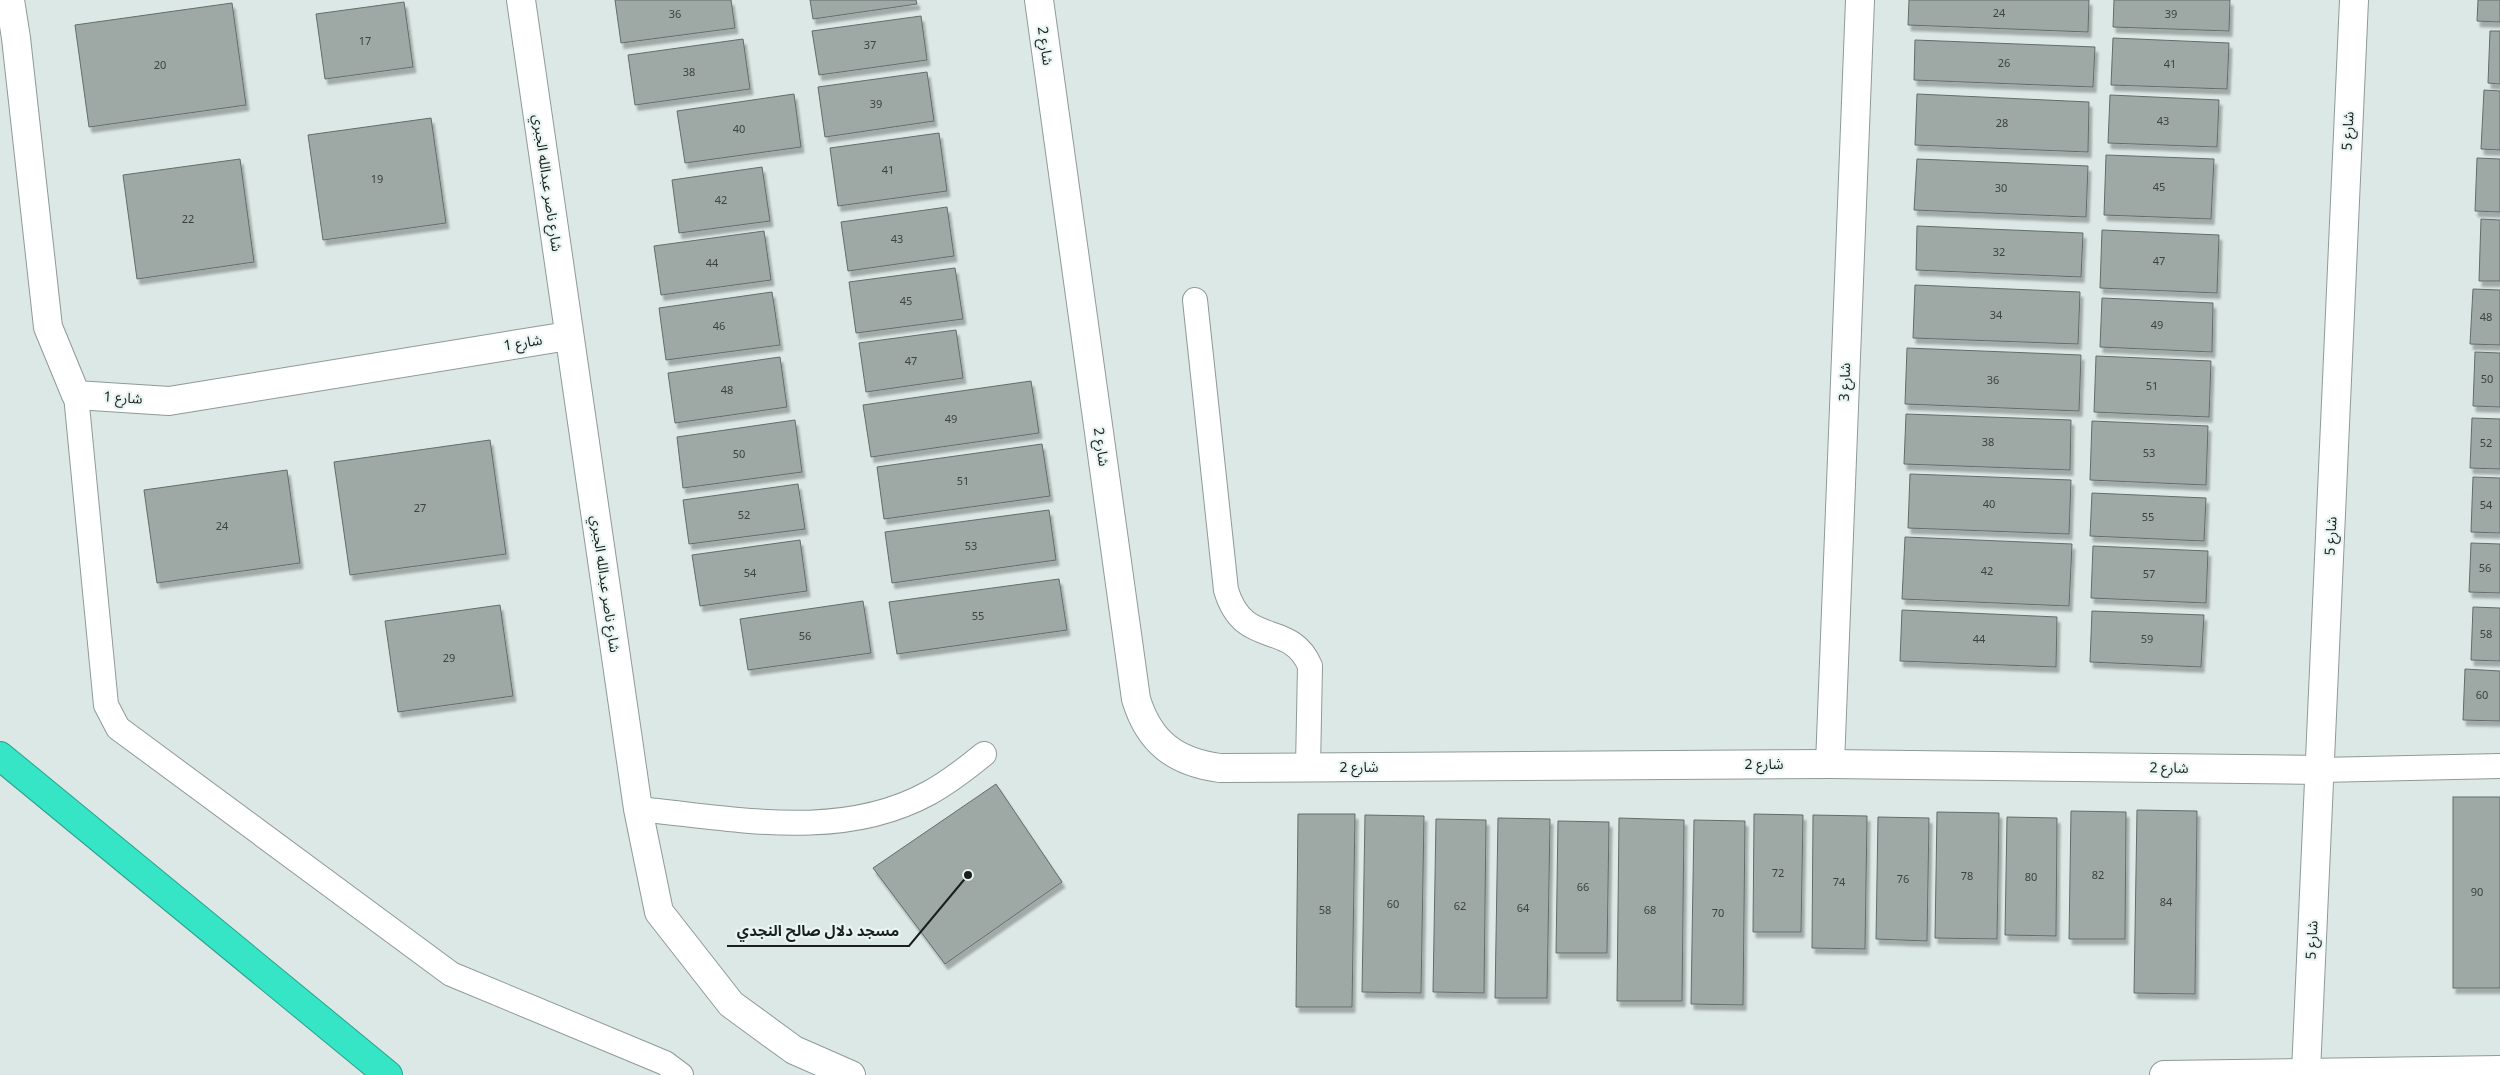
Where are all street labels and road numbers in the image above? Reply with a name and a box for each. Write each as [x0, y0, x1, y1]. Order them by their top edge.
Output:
street label: شارع 2 [1028, 25, 1062, 67]
street label: شارع 5 [2333, 111, 2364, 151]
street label: شارع ناصر عبدالله الجبري [523, 112, 571, 254]
street label: شارع 1 [501, 326, 545, 360]
street label: شارع 3 [1830, 362, 1860, 402]
street label: شارع 1 [103, 382, 143, 414]
street label: شارع 2 [1084, 426, 1118, 468]
street label: شارع ناصر عبدالله الجبري [581, 513, 629, 655]
street label: شارع 5 [2316, 516, 2347, 556]
street label: شارع 2 [1745, 750, 1783, 779]
street label: شارع 2 [1340, 753, 1378, 782]
street label: شارع 2 [2149, 753, 2189, 783]
street label: شارع 5 [2297, 920, 2328, 960]

